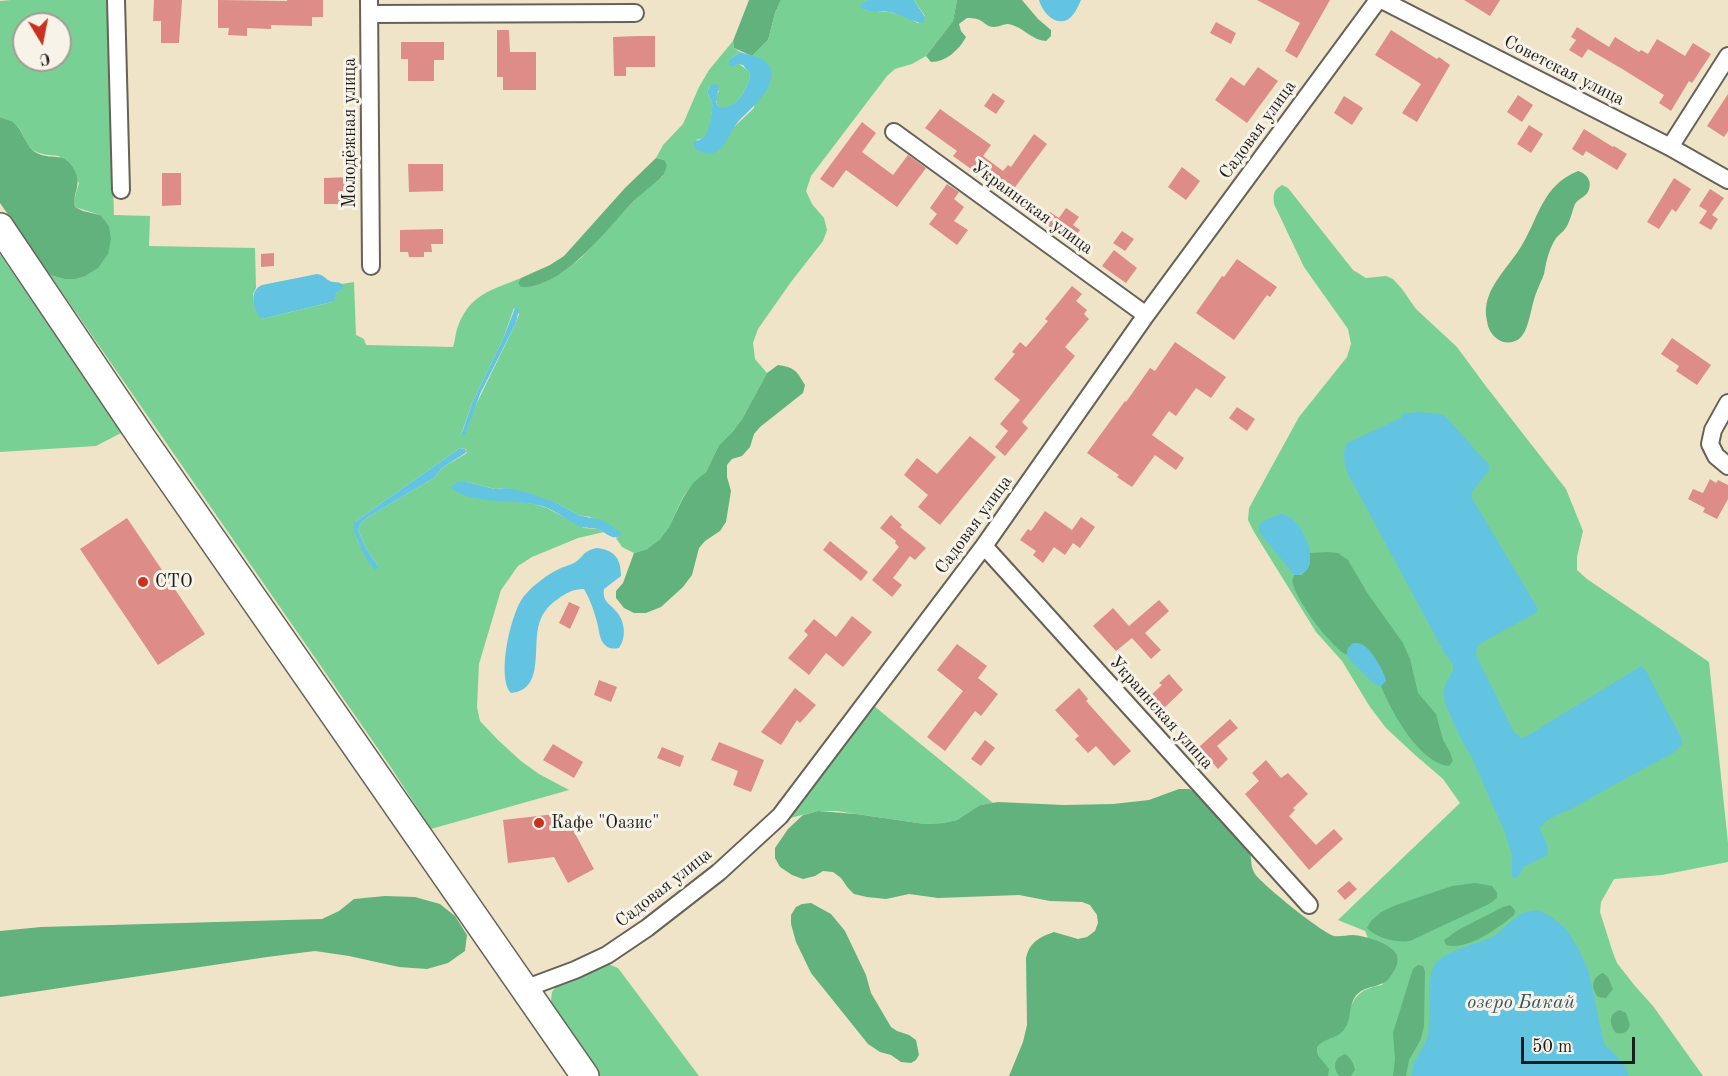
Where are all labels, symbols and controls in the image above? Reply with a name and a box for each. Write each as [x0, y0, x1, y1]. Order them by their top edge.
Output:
north arrow [12, 12, 72, 72]
street label: Советская улица [1500, 31, 1628, 111]
text: С [38, 49, 51, 67]
street label: Молодёжная улица [339, 58, 361, 208]
street label: Садовая улица [1215, 76, 1301, 184]
street label: Украинская улица [967, 157, 1097, 259]
street label: Садовая улица [931, 471, 1017, 579]
place label: СТО [155, 571, 193, 593]
marker: СТО [136, 575, 150, 589]
street label: Украинская улица [1104, 652, 1218, 774]
place label: Кафе "Оазис" [551, 812, 659, 834]
marker: Кафе "Оазис" [532, 816, 546, 830]
street label: Садовая улица [611, 844, 717, 932]
water label: озеро Бакай [1467, 991, 1575, 1015]
scale bar [1524, 1025, 1638, 1063]
text: 50 m [1532, 1038, 1572, 1056]

